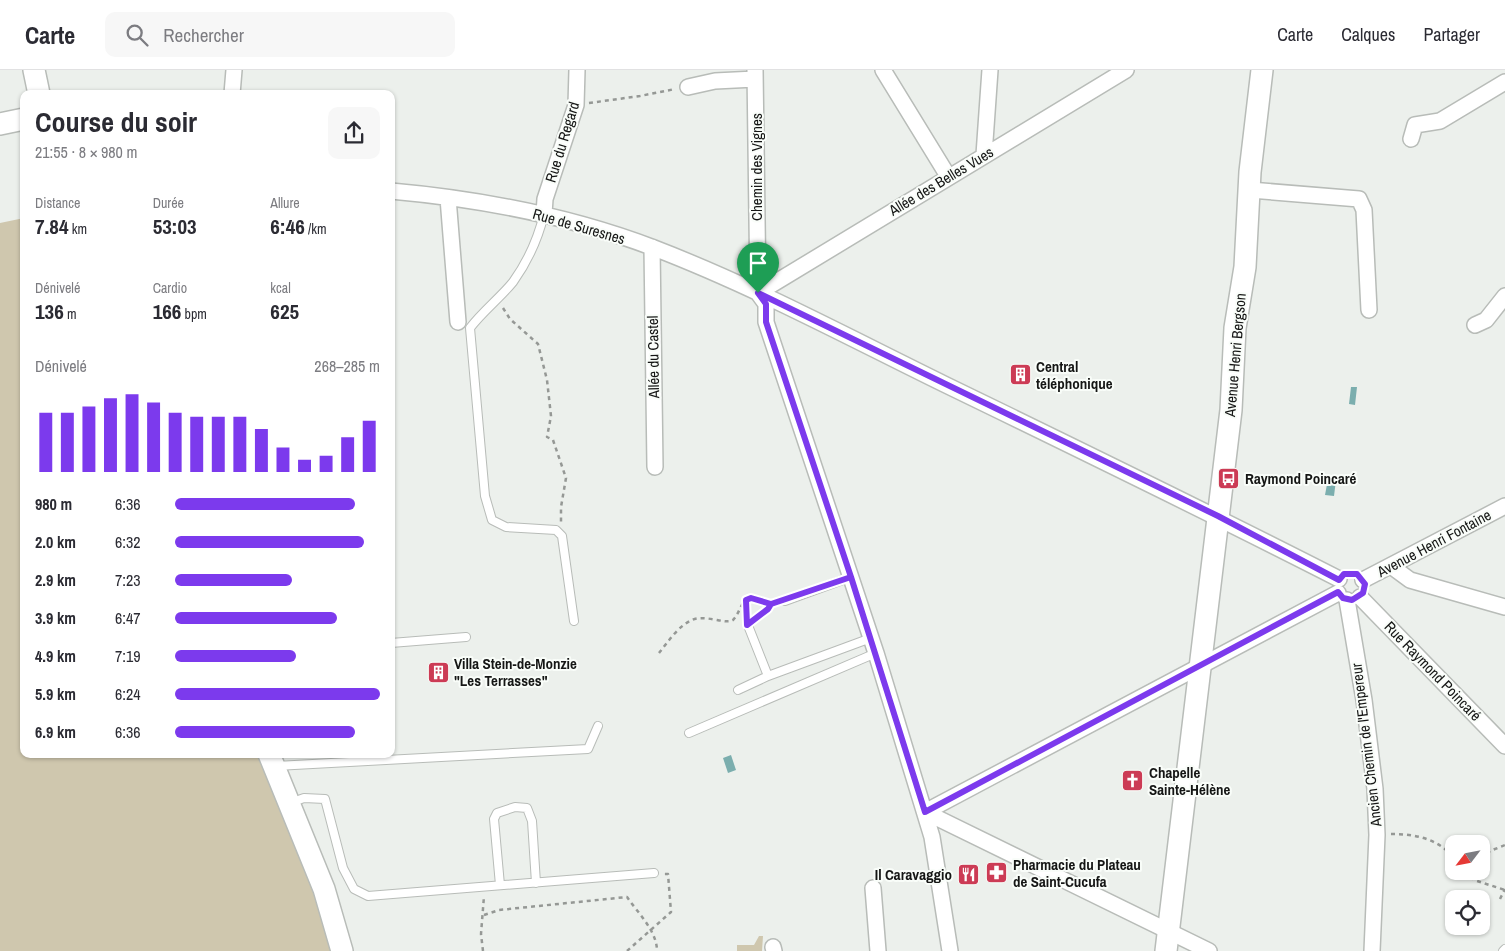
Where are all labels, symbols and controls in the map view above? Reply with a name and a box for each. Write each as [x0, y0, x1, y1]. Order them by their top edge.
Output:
search box [105, 12, 455, 57]
text: Carte [25, 19, 75, 51]
icon: search [123, 21, 151, 49]
text: Rechercher [163, 22, 244, 48]
text: Carte [1277, 22, 1313, 47]
text: Calques [1341, 22, 1395, 47]
text: Partager [1423, 22, 1480, 47]
street label: Rue du Regard [540, 99, 584, 185]
text: Course du soir [35, 103, 197, 141]
button: share [328, 107, 380, 159]
street label: Chemin des Vignes [746, 113, 767, 221]
text: 21:55 · 8 × 980 m [35, 141, 138, 163]
street label: Allée des Belles Vues [884, 141, 997, 221]
text: Distance [35, 194, 80, 212]
text: Durée [153, 194, 184, 212]
text: Allure [270, 194, 300, 212]
street label: Rue de Suresnes [530, 203, 628, 249]
text: 7.84 [35, 212, 69, 241]
text: 53:03 [153, 212, 197, 241]
text: 6:46 [270, 212, 305, 241]
text: km [69, 220, 87, 238]
text: /km [305, 220, 326, 238]
pin [737, 242, 779, 293]
icon: arrive [744, 249, 772, 277]
text: Dénivelé [35, 279, 80, 297]
text: Cardio [153, 279, 187, 297]
text: kcal [270, 279, 291, 297]
street label: Avenue Henri Bergson [1219, 292, 1251, 419]
text: 136 [35, 297, 64, 326]
text: 166 [153, 297, 181, 326]
text: 625 [270, 297, 299, 326]
text: m [64, 305, 77, 323]
text: bpm [181, 305, 207, 323]
street label: Allée du Castel [642, 315, 664, 400]
text: Dénivelé [35, 355, 87, 377]
text: 268–285 m [314, 355, 380, 377]
place label: Central téléphonique [1036, 356, 1113, 394]
building icon: Central téléphonique [1008, 363, 1032, 387]
bus stop icon: Raymond Poincaré [1217, 466, 1241, 490]
place label: Raymond Poincaré [1245, 468, 1357, 489]
text: 980 m [35, 493, 72, 515]
text: 6:36 [115, 493, 141, 515]
street label: Avenue Henri Fontaine [1372, 504, 1495, 582]
text: 2.0 km [35, 531, 76, 553]
text: 6:32 [115, 531, 141, 553]
text: 2.9 km [35, 569, 76, 591]
text: 7:23 [115, 569, 141, 591]
text: 3.9 km [35, 607, 76, 629]
text: 6:47 [115, 607, 141, 629]
street label: Rue Raymond Poincaré [1380, 616, 1486, 726]
text: 4.9 km [35, 645, 76, 667]
text: 7:19 [115, 645, 141, 667]
place label: Villa Stein-de-Monzie "Les Terrasses" [454, 653, 577, 691]
building icon: Villa Stein-de-Monzie "Les Terrasses" [426, 660, 450, 684]
street label: Ancien Chemin de l'Empereur [1346, 662, 1387, 829]
text: 5.9 km [35, 683, 76, 705]
text: 6:24 [115, 683, 141, 705]
text: 6.9 km [35, 721, 76, 743]
text: 6:36 [115, 721, 141, 743]
place label: Chapelle Sainte-Hélène [1149, 762, 1231, 800]
church icon: Chapelle Sainte-Hélène [1121, 769, 1145, 793]
north arrow [1445, 835, 1490, 880]
map controls [1445, 835, 1490, 935]
place label: Pharmacie du Plateau de Saint-Cucufa [1013, 854, 1141, 892]
pharmacy icon: Pharmacie du Plateau de Saint-Cucufa [985, 861, 1009, 885]
restaurant icon: Il Caravaggio [956, 862, 980, 886]
place label: Il Caravaggio [875, 864, 952, 885]
button: locate [1445, 890, 1490, 935]

